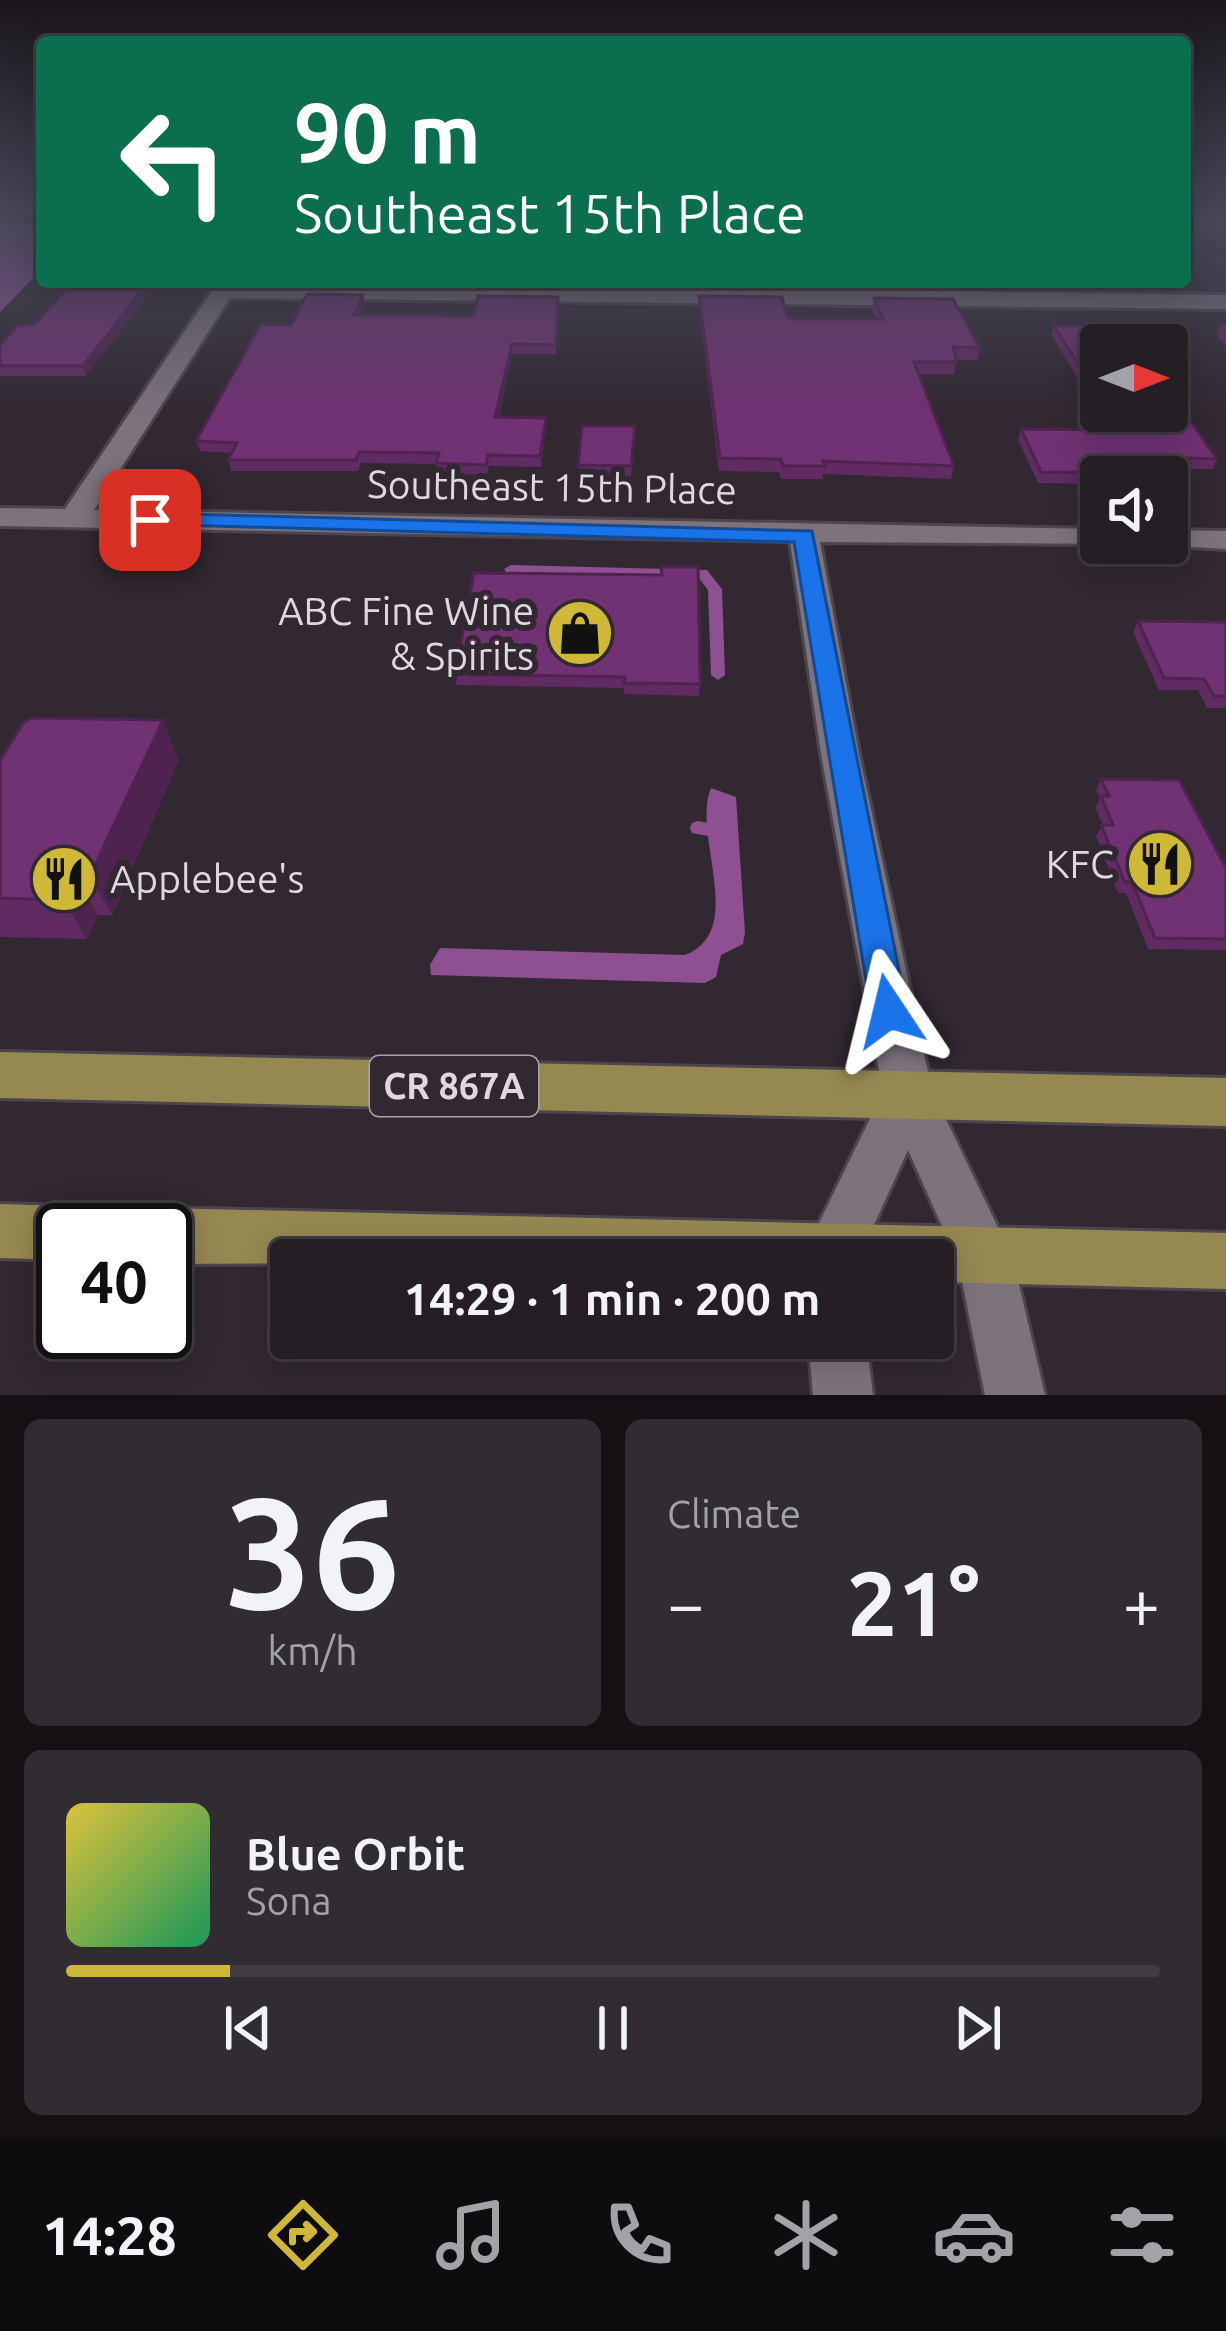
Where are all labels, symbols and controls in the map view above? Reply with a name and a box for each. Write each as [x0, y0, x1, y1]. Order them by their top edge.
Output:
icon: left [96, 84, 252, 240]
text: 90 m [294, 85, 481, 179]
text: Southeast 15th Place [294, 183, 806, 243]
north arrow [1080, 324, 1188, 432]
map controls [1080, 324, 1188, 564]
button: sound [1080, 456, 1188, 564]
street label: Southeast 15th Place [367, 462, 737, 511]
pin [99, 469, 201, 571]
icon: arrive [117, 487, 183, 553]
place label: ABC Fine Wine & Spirits [278, 589, 534, 677]
shop icon: ABC Fine Wine & Spirits [545, 598, 615, 668]
restaurant icon: KFC [1125, 829, 1195, 899]
place label: KFC [1046, 842, 1114, 885]
restaurant icon: Applebee's [29, 844, 99, 914]
place label: Applebee's [110, 857, 304, 900]
position arrow [826, 948, 952, 1074]
road number: CR 867A [370, 1056, 538, 1116]
speed limit sign: 40 [36, 1203, 192, 1359]
text: 14:29 · 1 min · 200 m [404, 1273, 820, 1324]
text: 36 [225, 1464, 400, 1638]
text: Climate [667, 1492, 801, 1535]
text: 21° [847, 1552, 980, 1653]
text: − [667, 1566, 704, 1640]
text: + [1123, 1566, 1160, 1640]
text: km/h [267, 1629, 358, 1672]
text: Blue Orbit [246, 1828, 465, 1879]
text: Sona [246, 1879, 332, 1922]
icon: previous [215, 1995, 281, 2061]
icon: pause [580, 1995, 646, 2061]
icon: next [945, 1995, 1011, 2061]
icon: directions [261, 2193, 345, 2277]
icon: music [429, 2193, 513, 2277]
icon: phone [597, 2193, 681, 2277]
icon: climate [764, 2193, 848, 2277]
icon: car [932, 2193, 1016, 2277]
icon: filters [1100, 2193, 1184, 2277]
text: 14:28 [42, 2205, 177, 2265]

